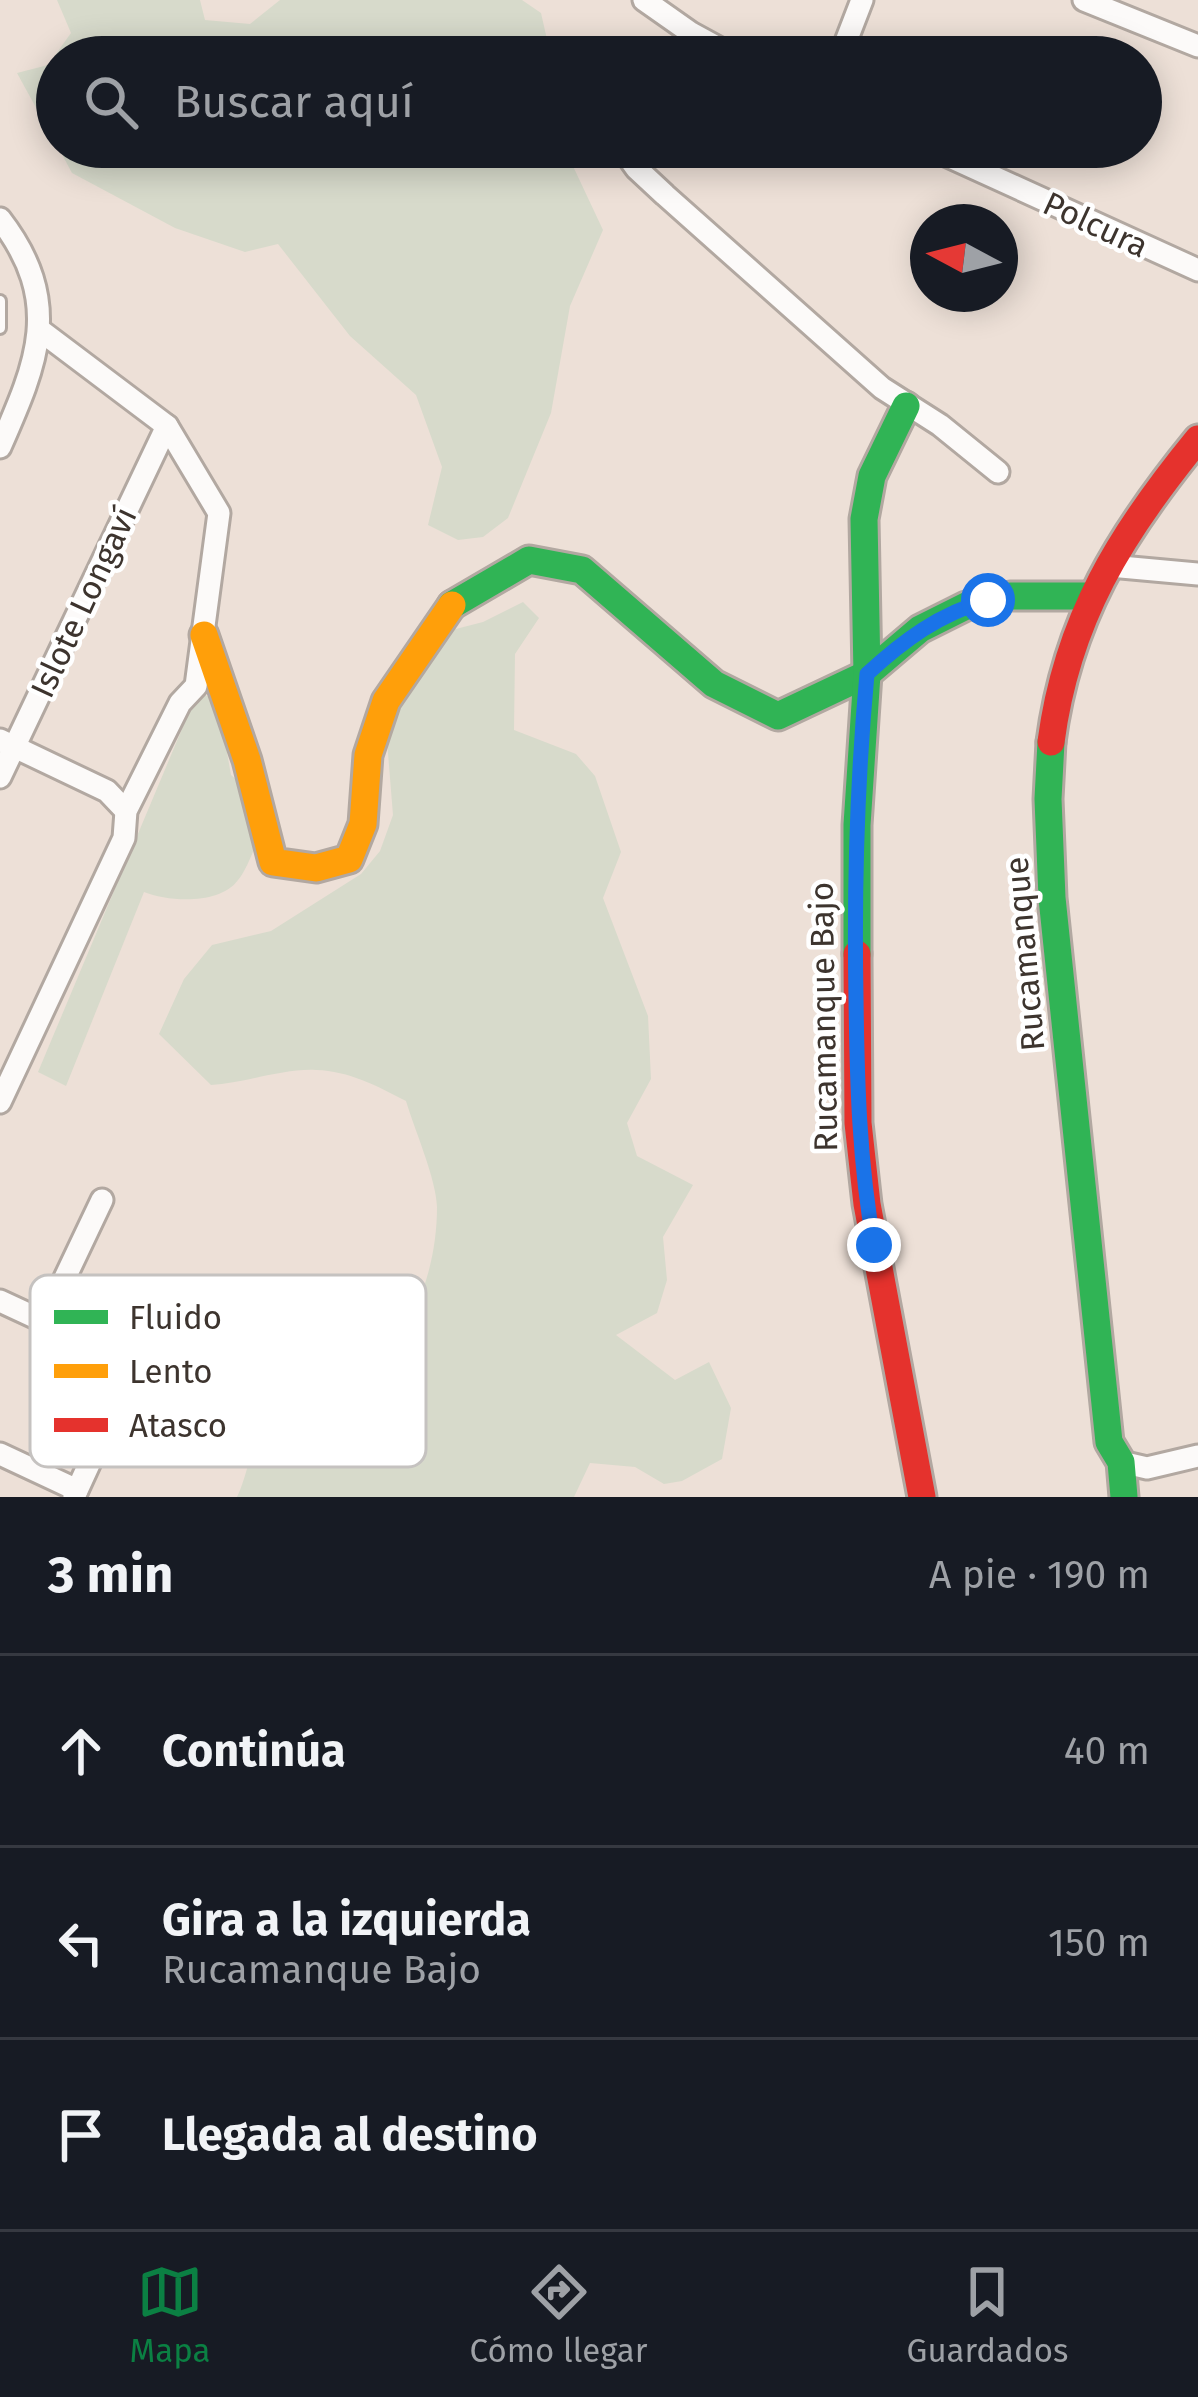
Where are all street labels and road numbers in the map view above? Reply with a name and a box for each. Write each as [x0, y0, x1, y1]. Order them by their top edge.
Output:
street label: Polcura [1037, 183, 1154, 267]
street label: Islote Longaví [22, 501, 146, 704]
street label: Rucamanque [997, 855, 1053, 1053]
street label: Rucamanque Bajo [802, 882, 846, 1152]

